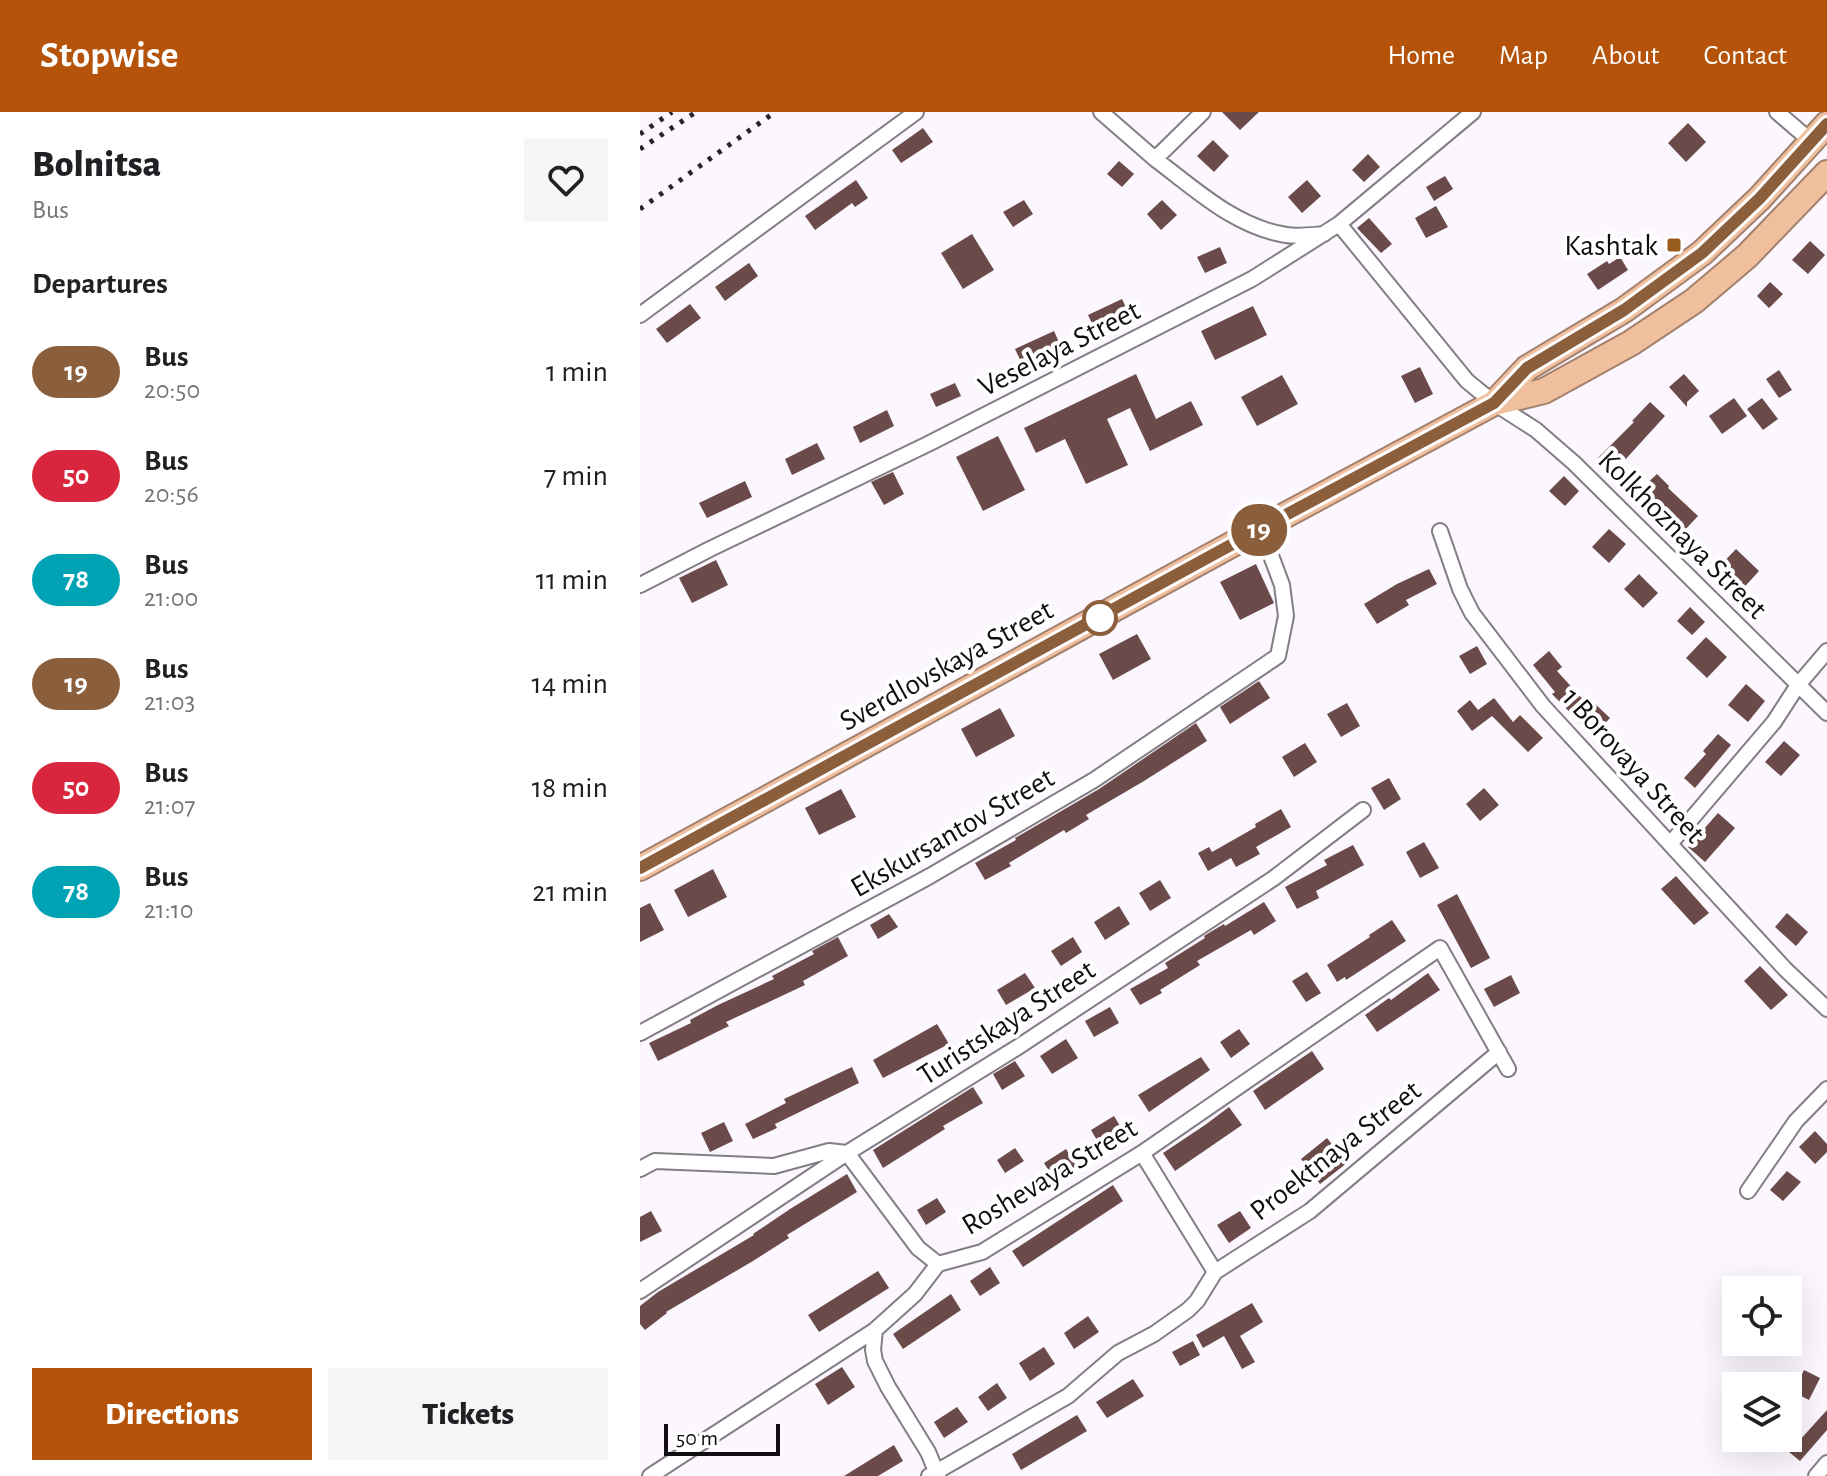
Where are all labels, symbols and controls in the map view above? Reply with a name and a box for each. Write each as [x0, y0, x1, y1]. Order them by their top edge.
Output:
text: Stopwise [40, 37, 178, 75]
text: Home [1388, 42, 1455, 70]
text: Map [1499, 42, 1548, 70]
text: About [1592, 42, 1660, 70]
text: Contact [1704, 42, 1787, 70]
button: heart [524, 138, 608, 222]
text: Bolnitsa [32, 146, 161, 184]
text: Bus [32, 197, 69, 223]
place label: Kashtak [1564, 231, 1658, 261]
marker: Kashtak [1665, 236, 1683, 254]
text: Departures [32, 269, 168, 299]
street label: Veselaya Street [974, 295, 1146, 402]
text: Bus [144, 342, 189, 372]
text: 1 min [546, 357, 608, 387]
text: 19 [64, 358, 88, 386]
text: 20:50 [144, 377, 200, 403]
street label: Kolkhoznaya Street [1592, 445, 1773, 625]
text: Bus [144, 446, 189, 476]
text: 7 min [544, 461, 608, 491]
text: 50 [63, 462, 89, 490]
text: 20:56 [144, 481, 199, 507]
line badge: 19 [1223, 504, 1295, 556]
text: 19 [1247, 516, 1271, 544]
text: Bus [144, 550, 189, 580]
text: 11 min [536, 565, 608, 595]
text: 78 [63, 566, 89, 594]
text: 21:00 [144, 585, 198, 611]
street label: Sverdlovskaya Street [835, 595, 1059, 737]
unlabelled marker [1083, 601, 1117, 635]
text: Bus [144, 654, 189, 684]
text: 14 min [532, 669, 608, 699]
text: 19 [64, 670, 88, 698]
street label: 1 Borovaya Street [1556, 682, 1711, 849]
text: 21:03 [144, 689, 195, 715]
text: Bus [144, 758, 189, 788]
street label: Ekskursantov Street [846, 762, 1060, 903]
text: 18 min [532, 773, 608, 803]
text: 50 [63, 774, 89, 802]
text: 21:07 [144, 793, 195, 819]
text: Bus [144, 862, 189, 892]
text: 21 min [532, 877, 608, 907]
text: 78 [63, 878, 89, 906]
text: 21:10 [144, 897, 193, 923]
street label: Turistskaya Street [913, 954, 1101, 1091]
street label: Proektnaya Street [1245, 1075, 1427, 1226]
street label: Roshevaya Street [957, 1113, 1143, 1241]
map controls [1722, 1276, 1802, 1452]
button: locate [1722, 1276, 1802, 1356]
button: Directions [32, 1368, 312, 1460]
button: Tickets [328, 1368, 608, 1460]
button: layers [1722, 1372, 1802, 1452]
scale bar [664, 1420, 780, 1456]
text: 50 m [676, 1427, 718, 1449]

